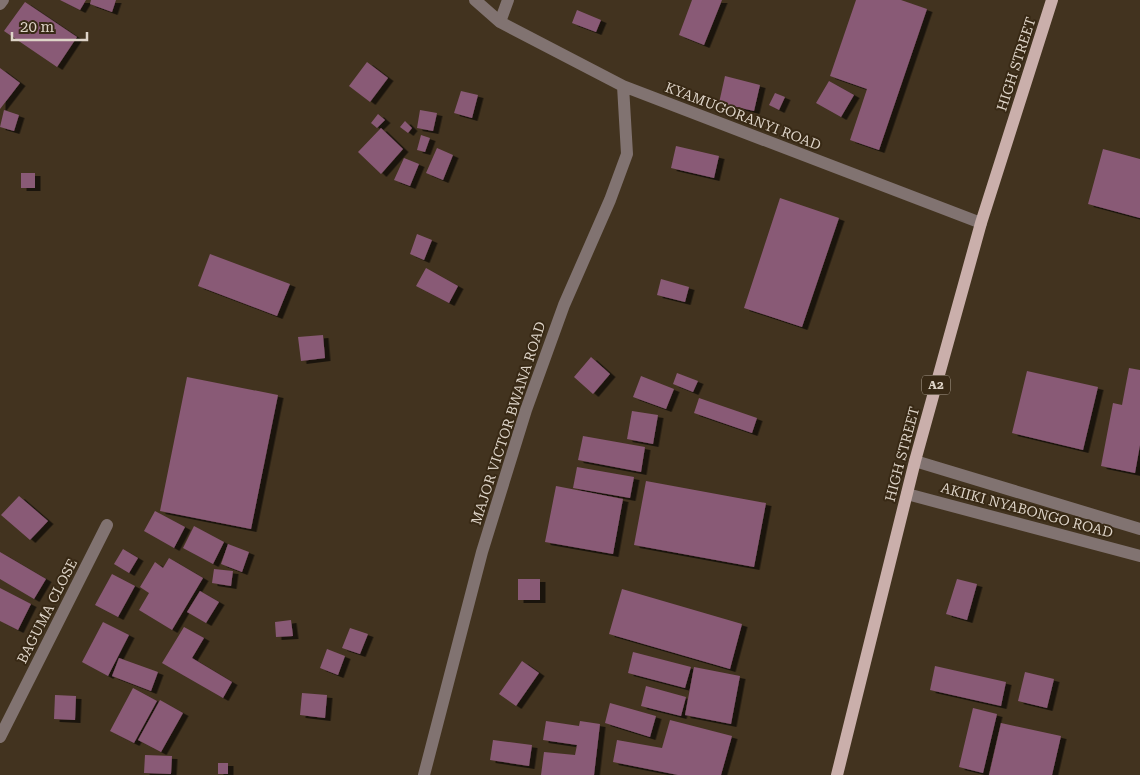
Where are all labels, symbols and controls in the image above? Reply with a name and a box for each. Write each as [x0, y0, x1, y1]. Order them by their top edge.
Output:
scale bar [12, 10, 88, 42]
street label: HIGH STREET [993, 15, 1039, 113]
text: 20 m [20, 18, 55, 36]
street label: KYAMUGORANYI ROAD [663, 79, 823, 153]
street label: MAJOR VICTOR BWANA ROAD [468, 319, 549, 527]
road number: A2 [922, 376, 950, 394]
street label: HIGH STREET [882, 405, 922, 503]
street label: AKIIKI NYABONGO ROAD [939, 479, 1115, 541]
street label: BAGUMA CLOSE [14, 556, 80, 666]

